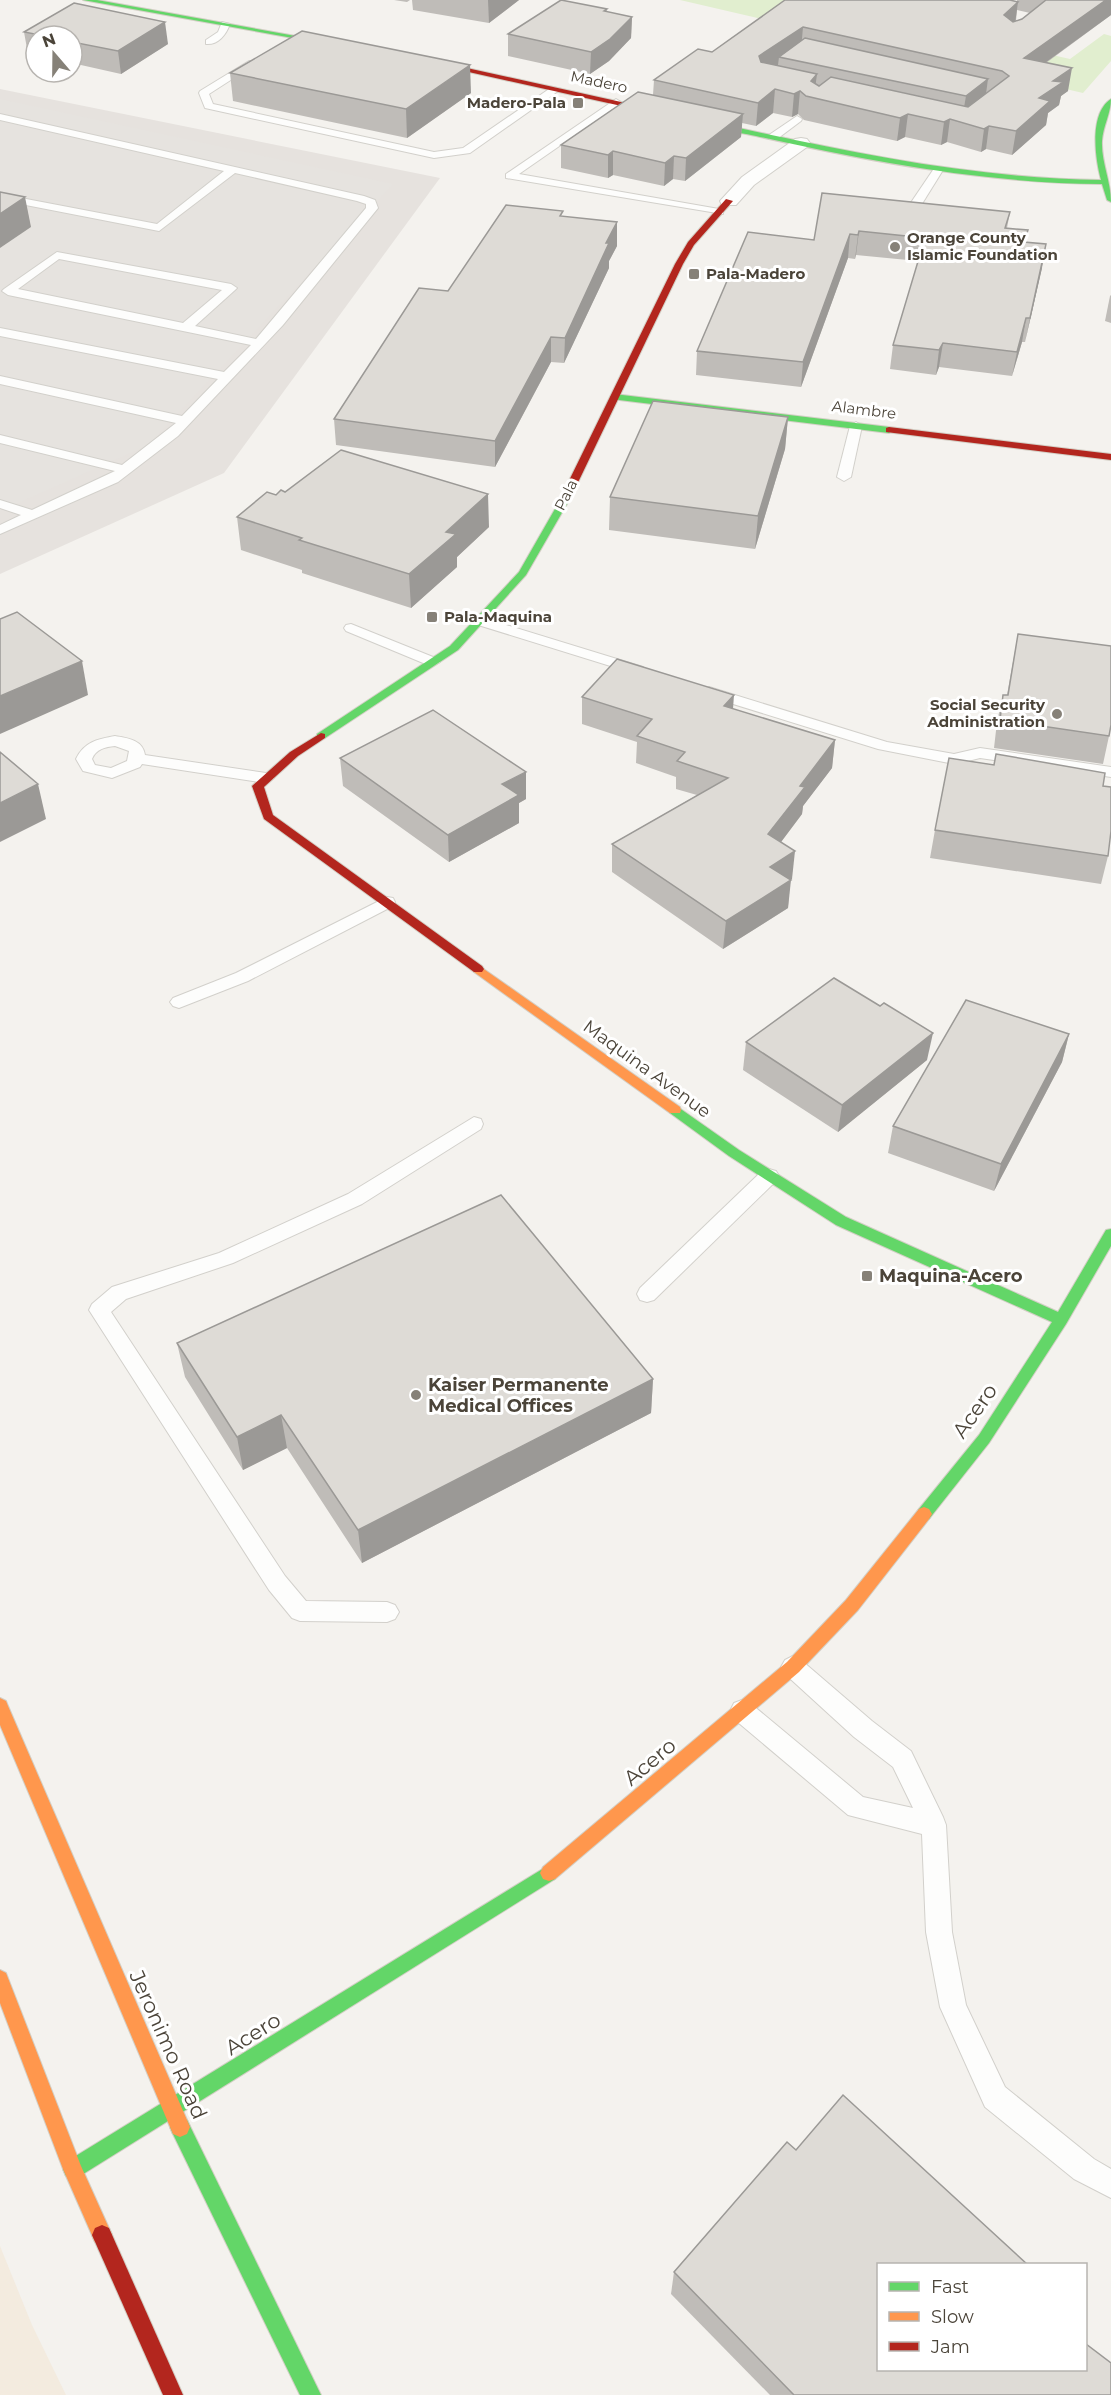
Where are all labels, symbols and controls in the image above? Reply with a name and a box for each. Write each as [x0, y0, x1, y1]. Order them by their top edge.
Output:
north arrow [24, 24, 84, 84]
text: N [40, 29, 58, 52]
street label: Madero [569, 66, 629, 97]
place label: Madero-Pala [467, 93, 566, 112]
marker: Madero-Pala [571, 96, 585, 110]
place label: Orange County Islamic Foundation [907, 228, 1058, 264]
marker: Orange County Islamic Foundation [888, 240, 902, 254]
place label: Pala-Madero [706, 264, 805, 283]
marker: Pala-Madero [687, 267, 701, 281]
street label: Alambre [831, 396, 897, 423]
street label: Pala [550, 476, 581, 513]
place label: Pala-Maquina [444, 607, 552, 626]
marker: Pala-Maquina [425, 610, 439, 624]
place label: Social Security Administration [926, 695, 1046, 731]
marker: Social Security Administration [1050, 707, 1064, 721]
street label: Maquina Avenue [579, 1015, 715, 1123]
place label: Maquina-Acero [879, 1265, 1023, 1287]
marker: Maquina-Acero [860, 1269, 874, 1283]
place label: Kaiser Permanente Medical Offices [428, 1374, 609, 1417]
street label: Acero [947, 1379, 1002, 1443]
marker: Kaiser Permanente Medical Offices [409, 1388, 423, 1402]
street label: Acero [618, 1733, 681, 1791]
street label: Jeronimo Road [124, 1966, 212, 2123]
street label: Acero [220, 2007, 285, 2060]
legend [877, 2263, 1087, 2371]
text: Fast [931, 2276, 969, 2298]
text: Slow [931, 2306, 974, 2328]
text: Jam [930, 2336, 970, 2358]

